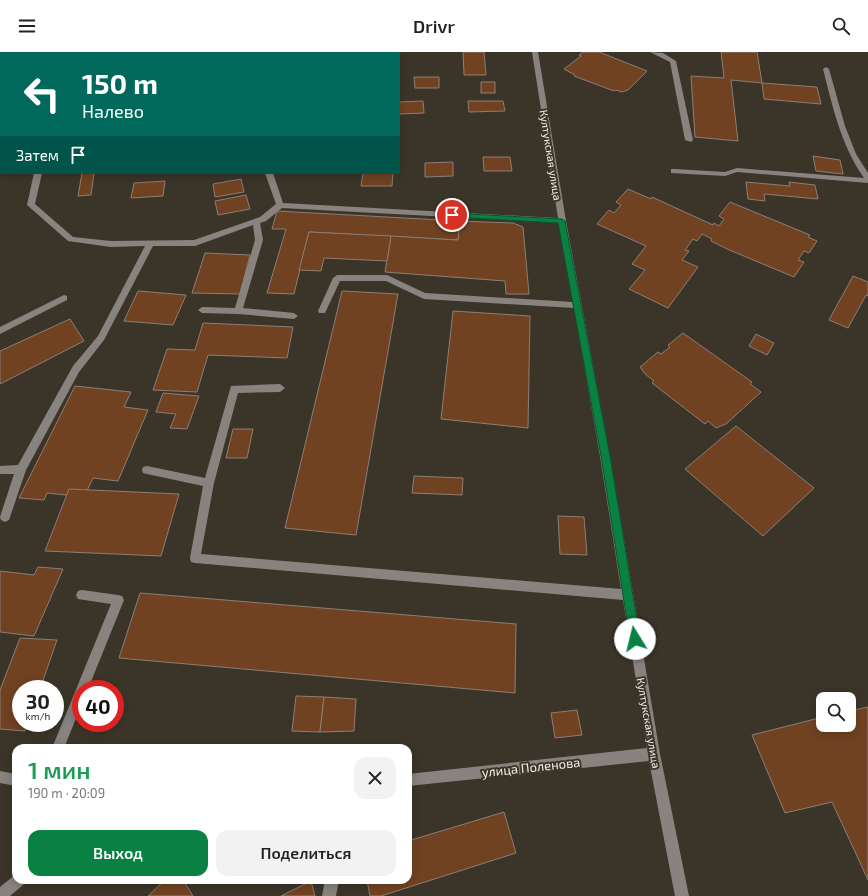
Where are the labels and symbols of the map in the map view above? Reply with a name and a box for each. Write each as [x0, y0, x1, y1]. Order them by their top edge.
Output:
street label: Култукская улица [536, 109, 565, 201]
pin [435, 198, 469, 232]
position arrow [614, 618, 656, 660]
street label: Култукская улица [634, 677, 663, 769]
speed limit sign: 40 [72, 680, 124, 732]
street label: улица Поленова [481, 754, 581, 780]

